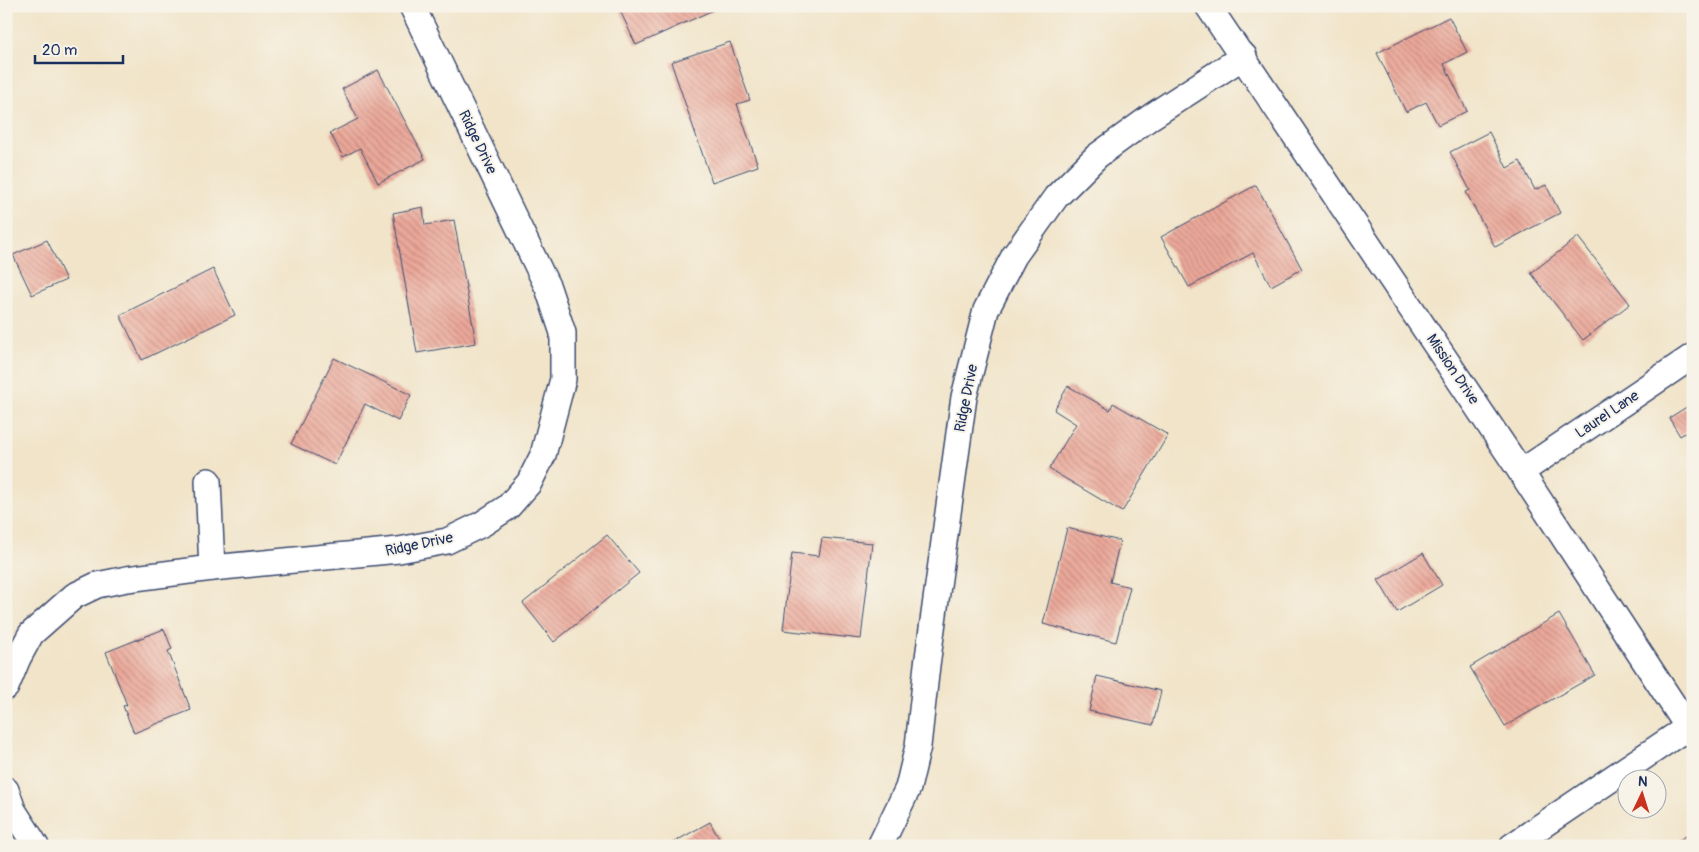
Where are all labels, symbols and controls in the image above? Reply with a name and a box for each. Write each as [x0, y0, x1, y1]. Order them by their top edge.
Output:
scale bar [35, 32, 122, 64]
text: 20 m [42, 41, 77, 60]
street label: Ridge Drive [454, 107, 501, 178]
street label: Mission Drive [1422, 330, 1484, 409]
street label: Ridge Drive [951, 362, 982, 434]
street label: Laurel Lane [1572, 386, 1643, 443]
street label: Ridge Drive [383, 528, 455, 561]
north arrow [1616, 770, 1666, 820]
text: N [1638, 773, 1648, 790]

